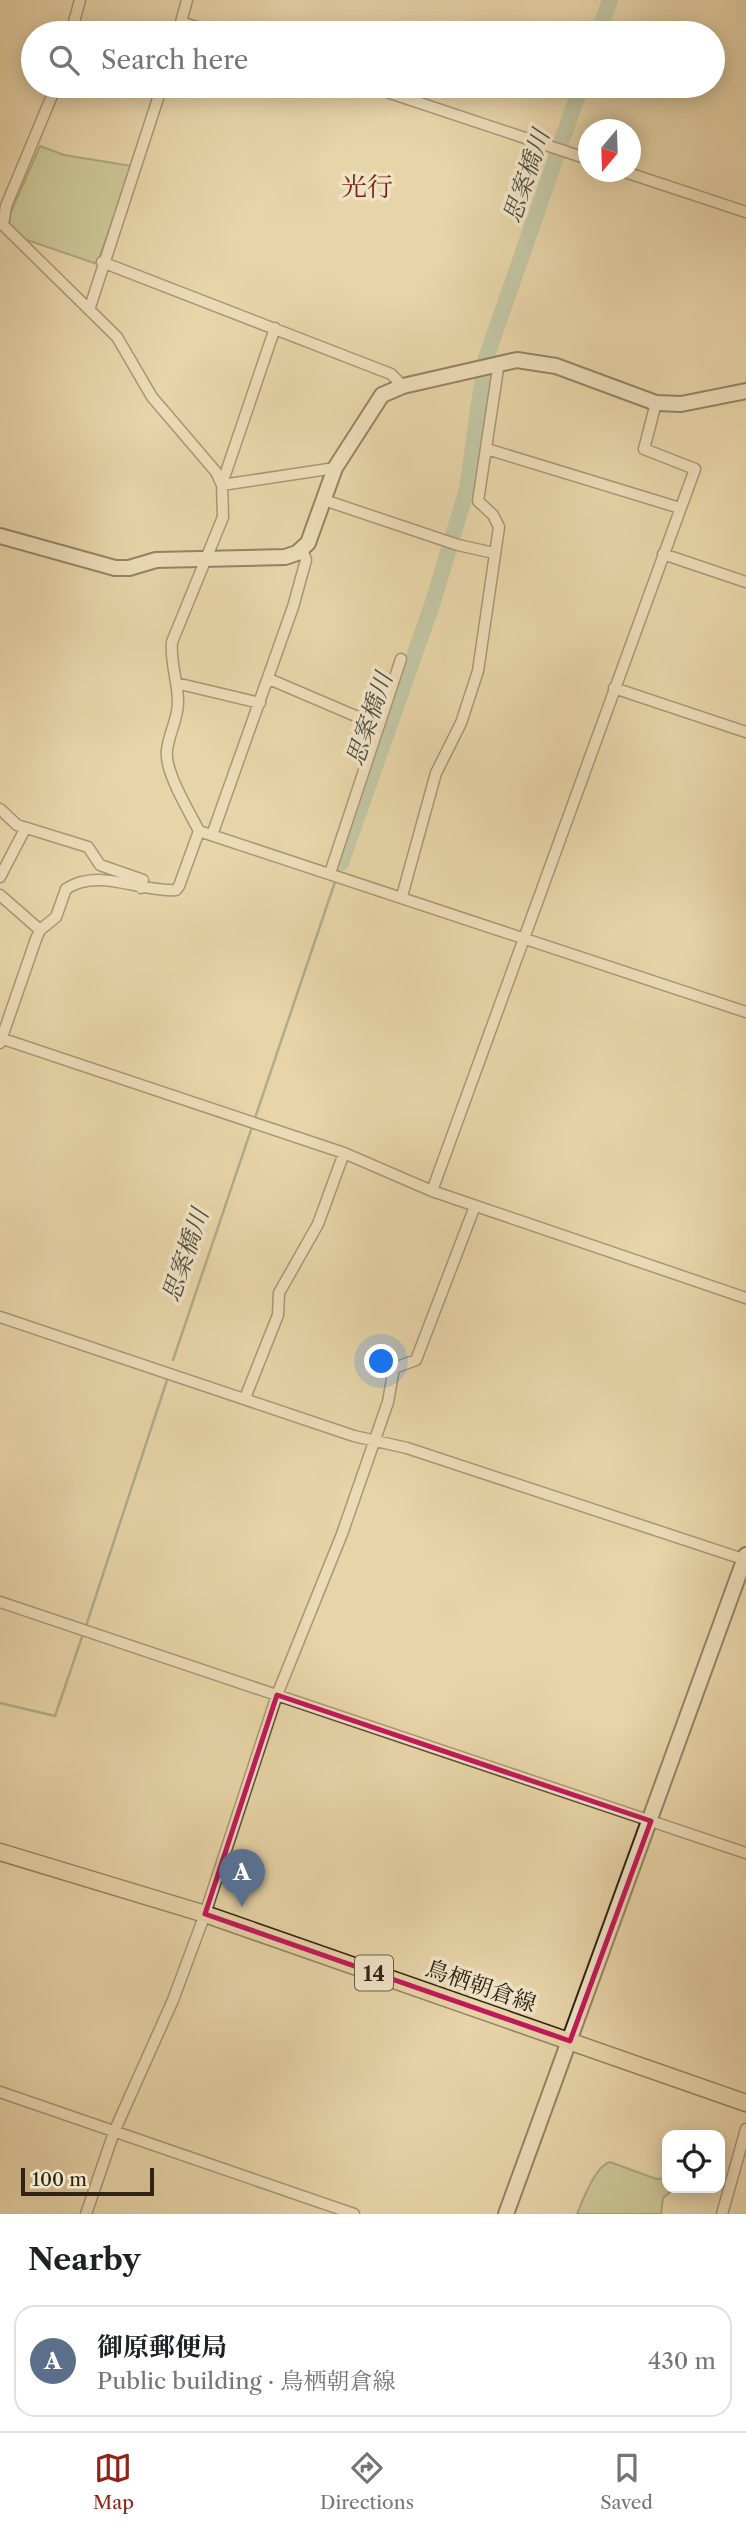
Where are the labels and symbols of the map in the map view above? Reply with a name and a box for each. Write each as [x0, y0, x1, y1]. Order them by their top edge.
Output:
north arrow [578, 119, 641, 182]
water label: 思案橋川 [497, 123, 556, 226]
district label: 光行 [341, 171, 393, 203]
water label: 思案橋川 [340, 666, 399, 769]
water label: 思案橋川 [156, 1202, 215, 1305]
your location [364, 1344, 398, 1378]
pin: A [219, 1849, 265, 1907]
street label: 鳥栖朝倉線 [422, 1954, 540, 2018]
road number: 14 [355, 1955, 393, 1990]
scale bar [21, 2165, 154, 2197]

